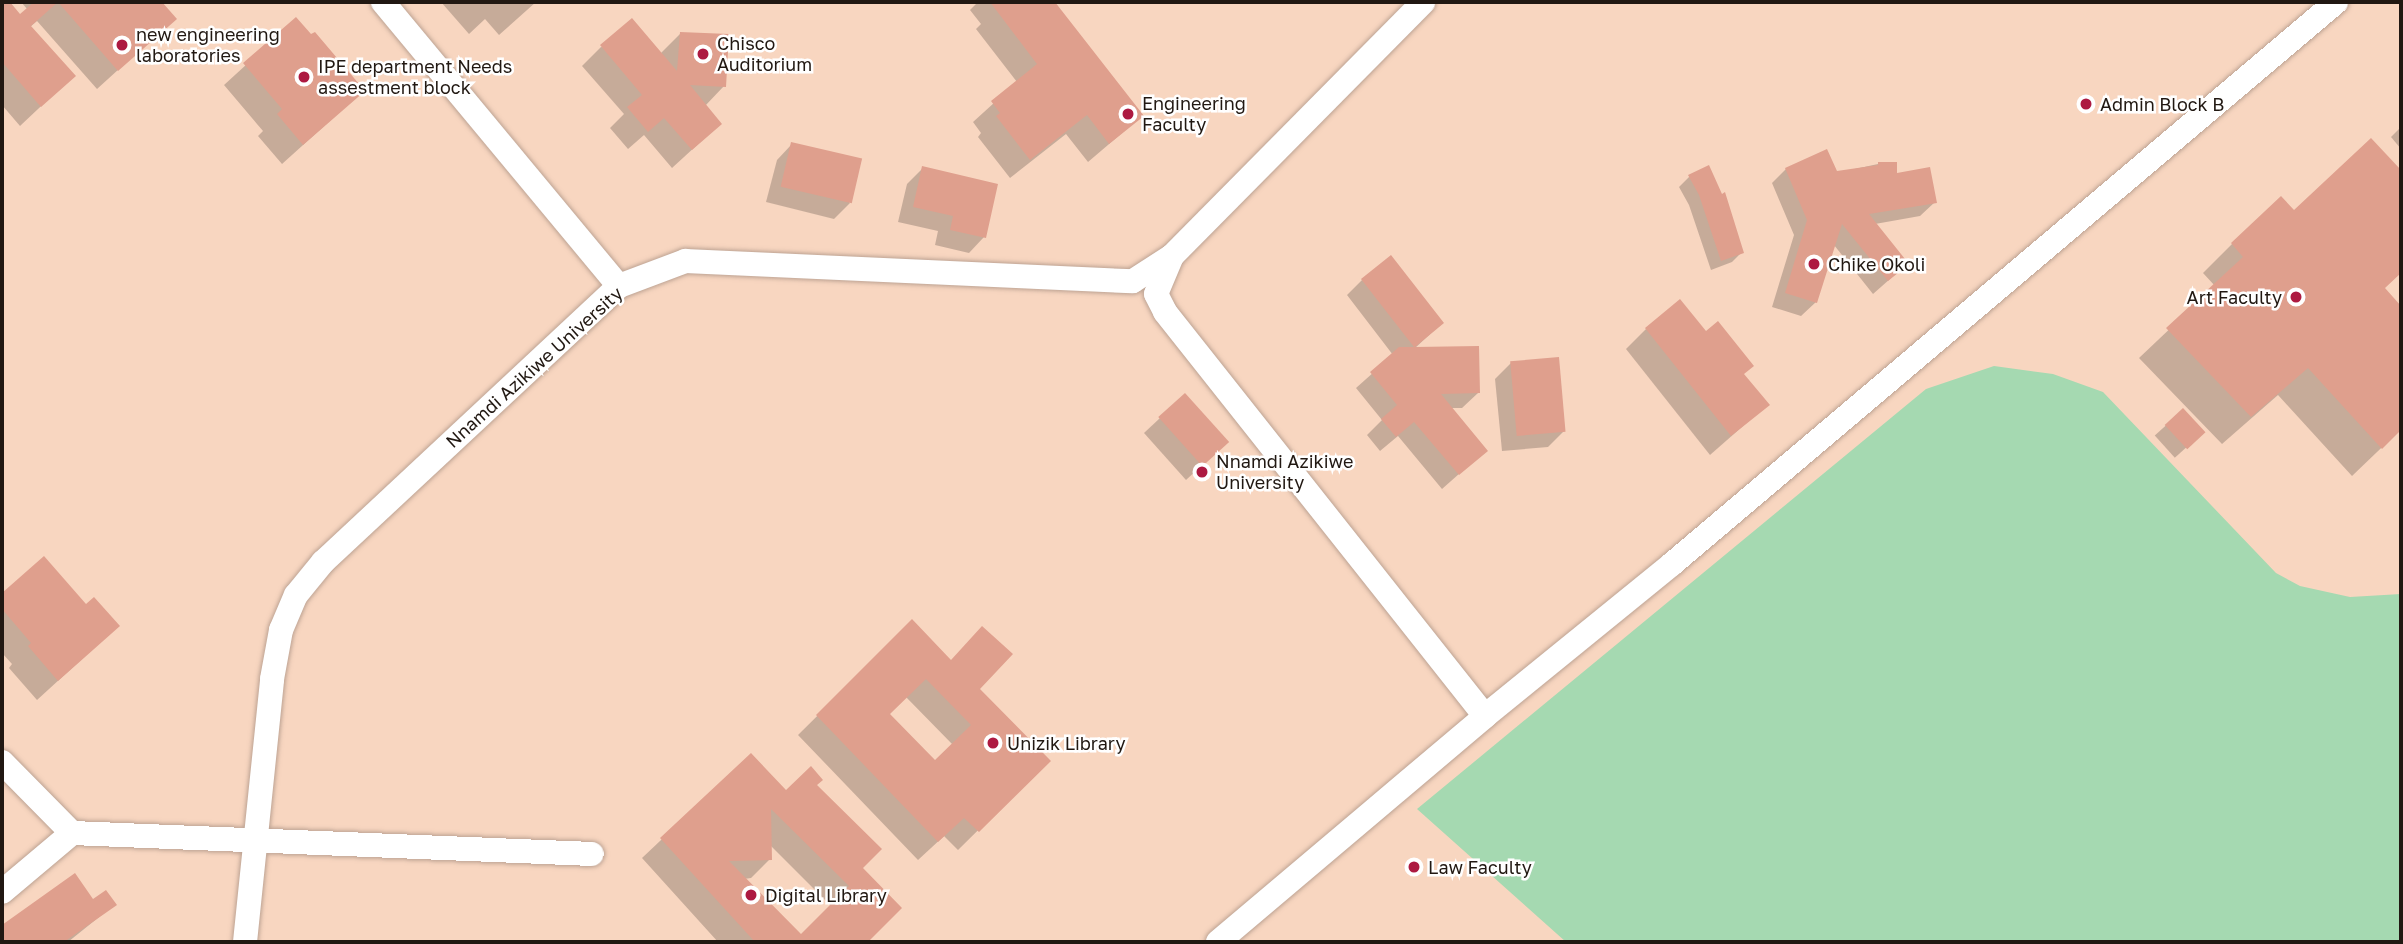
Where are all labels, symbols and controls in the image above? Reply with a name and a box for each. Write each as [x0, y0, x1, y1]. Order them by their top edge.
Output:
place label: new engineering laboratories [136, 24, 280, 66]
place label: Chisco Auditorium [717, 33, 812, 76]
marker: new engineering laboratories [114, 37, 130, 53]
marker: Chisco Auditorium [695, 46, 711, 62]
place label: IPE department Needs assestment block [318, 56, 512, 98]
marker: IPE department Needs assestment block [296, 69, 312, 85]
place label: Engineering Faculty [1142, 93, 1246, 136]
place label: Admin Block B [2100, 93, 2224, 115]
marker: Admin Block B [2078, 96, 2094, 112]
marker: Engineering Faculty [1120, 106, 1136, 122]
place label: Chike Okoli [1828, 253, 1925, 275]
marker: Chike Okoli [1806, 256, 1822, 272]
street label: Nnamdi Azikiwe University [441, 282, 627, 452]
place label: Art Faculty [2187, 286, 2282, 308]
marker: Art Faculty [2288, 289, 2304, 305]
place label: Nnamdi Azikiwe University [1216, 451, 1353, 494]
marker: Nnamdi Azikiwe University [1194, 464, 1210, 480]
place label: Unizik Library [1007, 732, 1126, 754]
marker: Unizik Library [985, 735, 1001, 751]
place label: Law Faculty [1428, 856, 1532, 878]
marker: Law Faculty [1406, 859, 1422, 875]
place label: Digital Library [765, 884, 887, 906]
marker: Digital Library [743, 887, 759, 903]

